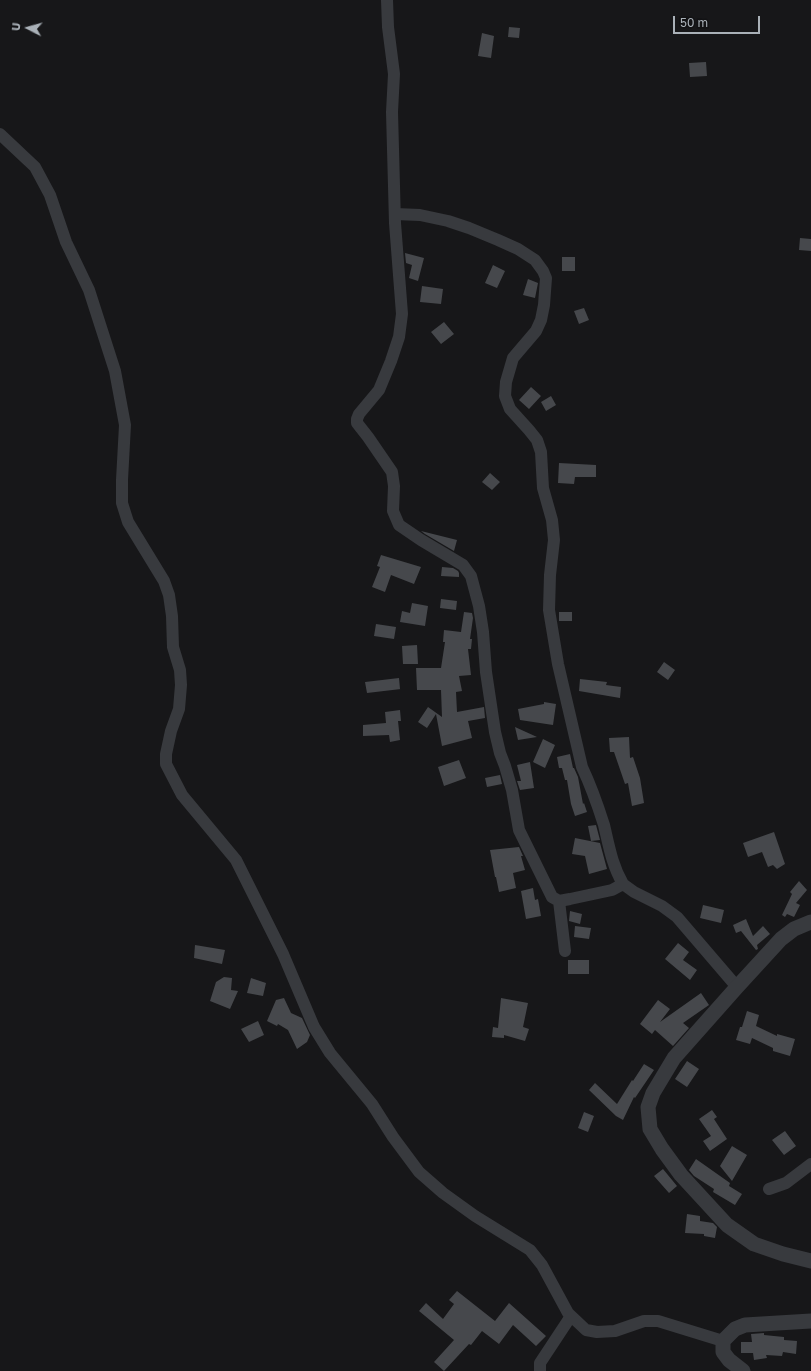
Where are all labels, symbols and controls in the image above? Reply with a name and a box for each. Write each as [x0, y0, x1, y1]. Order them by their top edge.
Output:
north arrow [8, 8, 48, 48]
scale bar [675, 8, 762, 34]
text: 50 m [680, 15, 708, 30]
text: U [9, 22, 22, 31]

